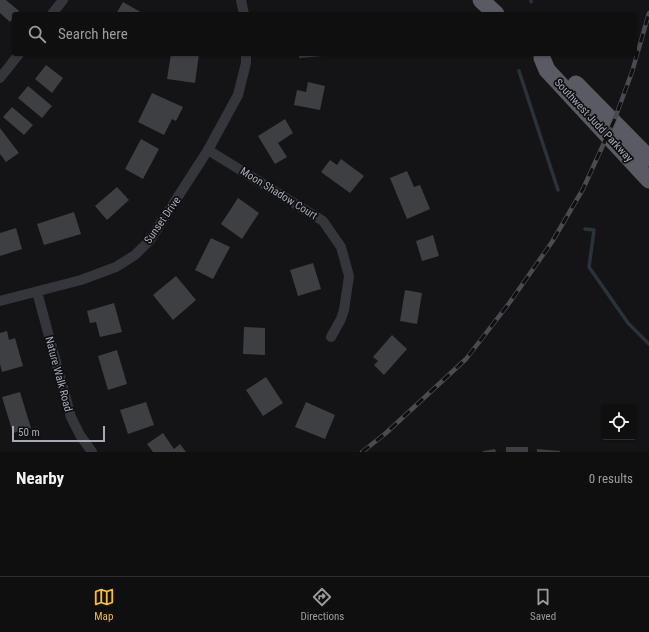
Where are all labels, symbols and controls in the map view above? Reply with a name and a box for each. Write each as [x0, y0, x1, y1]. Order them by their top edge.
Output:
search box [12, 12, 637, 56]
icon: search [26, 23, 48, 45]
text: Search here [58, 25, 128, 43]
street label: Southwest Judd Parkway [552, 76, 636, 165]
street label: Moon Shadow Court [238, 165, 320, 222]
street label: Sunset Drive [142, 194, 183, 246]
street label: Nature Walk Road [42, 335, 75, 413]
map controls [601, 404, 637, 440]
button: locate [601, 404, 637, 440]
scale bar [12, 424, 105, 443]
text: 50 m [18, 426, 40, 439]
text: Nearby [16, 468, 64, 488]
text: 0 results [589, 471, 633, 486]
tab: Map [93, 586, 115, 623]
tab: Directions [300, 586, 344, 623]
tab: Saved [530, 586, 556, 623]

